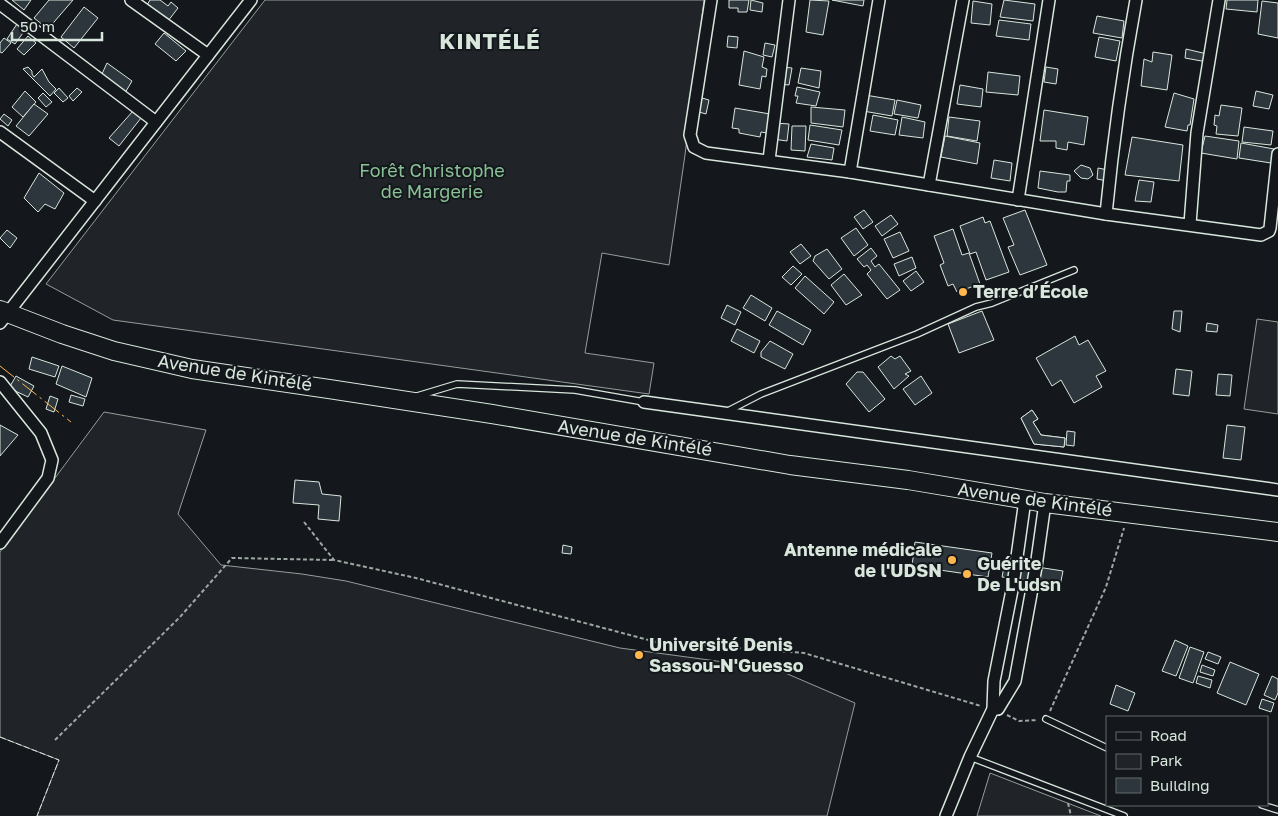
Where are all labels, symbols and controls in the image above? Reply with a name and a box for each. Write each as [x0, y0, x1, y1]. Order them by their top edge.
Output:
scale bar [12, 10, 102, 42]
text: 50 m [20, 17, 55, 35]
district label: KINTÉLÉ [439, 27, 541, 54]
park label: Forêt Christophe de Margerie [359, 159, 505, 202]
place label: Terre d’École [973, 280, 1089, 302]
marker: Terre d’École [957, 286, 969, 298]
street label: Avenue de Kintélé [156, 349, 314, 395]
street label: Avenue de Kintélé [556, 414, 714, 460]
street label: Avenue de Kintélé [956, 477, 1114, 521]
place label: Antenne médicale de l'UDSN [784, 538, 942, 581]
place label: Guérite De L'udsn [977, 552, 1061, 595]
marker: Antenne médicale de l'UDSN [946, 554, 958, 566]
marker: Guérite De L'udsn [961, 568, 973, 580]
place label: Université Denis Sassou-N'Guesso [649, 633, 804, 676]
marker: Université Denis Sassou-N'Guesso [633, 649, 645, 661]
legend [1106, 716, 1268, 806]
text: Road [1150, 726, 1187, 744]
text: Park [1150, 751, 1183, 769]
text: Building [1150, 776, 1210, 794]

